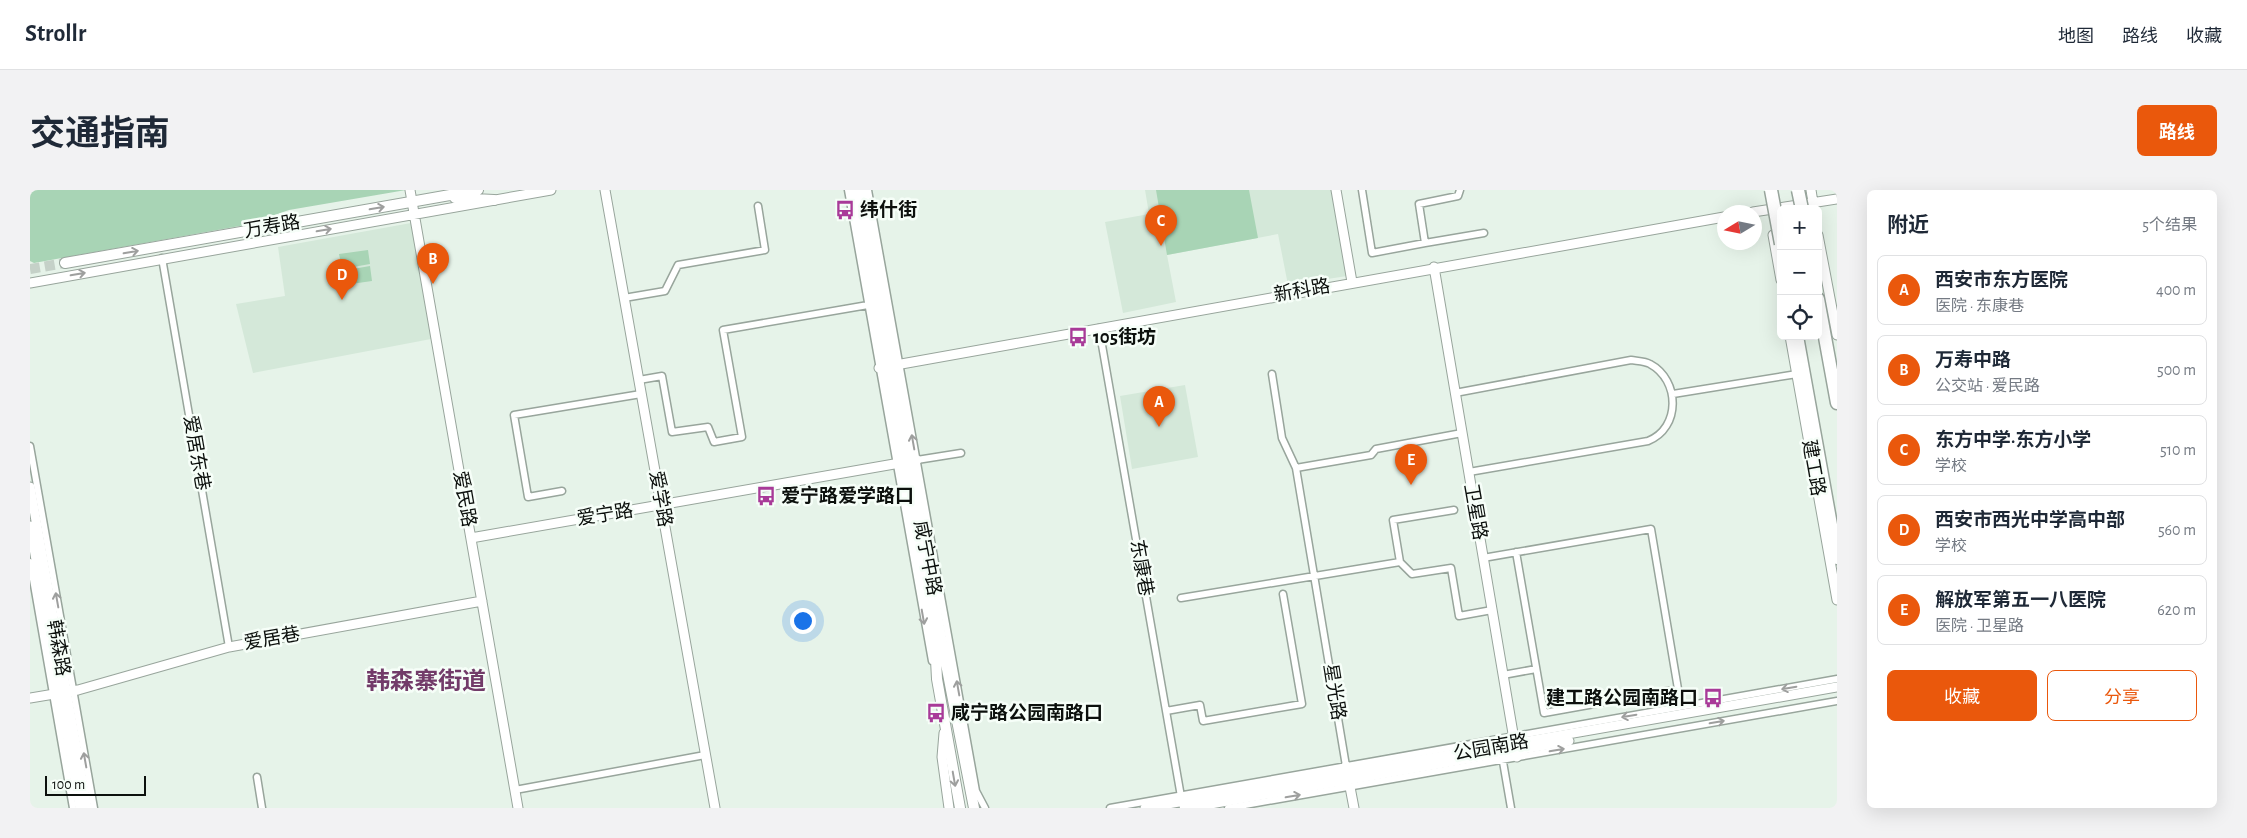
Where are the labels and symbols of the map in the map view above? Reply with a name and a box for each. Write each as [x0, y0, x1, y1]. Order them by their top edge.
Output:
bus stop icon: 纬什街 [834, 199, 856, 221]
place label: 纬什街 [860, 199, 917, 220]
one-way arrow [368, 202, 384, 212]
pin: C [1145, 205, 1177, 246]
north arrow [1717, 205, 1762, 250]
street label: 万寿路 [242, 212, 302, 241]
one-way arrow [316, 224, 332, 234]
pin: B [417, 243, 449, 284]
one-way arrow [122, 246, 138, 256]
pin: D [326, 259, 358, 300]
one-way arrow [70, 268, 86, 278]
street label: 新科路 [1272, 275, 1332, 305]
bus stop icon: 105街坊 [1067, 326, 1089, 348]
place label: 105街坊 [1093, 326, 1156, 347]
pin: A [1143, 386, 1175, 427]
street label: 爱居东巷 [180, 414, 214, 492]
one-way arrow [908, 434, 918, 450]
street label: 建工路 [1799, 438, 1828, 498]
pin: E [1395, 444, 1427, 485]
street label: 爱民路 [450, 469, 479, 529]
street label: 爱学路 [646, 469, 676, 529]
street label: 卫星路 [1461, 482, 1490, 542]
bus stop icon: 爱宁路爱学路口 [755, 485, 777, 507]
place label: 爱宁路爱学路口 [781, 485, 914, 506]
street label: 爱宁路 [575, 499, 635, 529]
street label: 咸宁中路 [910, 518, 946, 597]
street label: 东康巷 [1127, 538, 1157, 598]
one-way arrow [52, 592, 62, 608]
your location [790, 608, 816, 634]
one-way arrow [919, 609, 929, 625]
street label: 韩森路 [44, 618, 74, 678]
street label: 爱居巷 [242, 623, 302, 653]
street label: 星光路 [1320, 662, 1349, 722]
district label: 韩森寨街道 [366, 668, 486, 694]
one-way arrow [953, 680, 963, 696]
one-way arrow [1781, 683, 1797, 693]
bus stop icon: 建工路公园南路口 [1702, 687, 1724, 709]
place label: 建工路公园南路口 [1546, 688, 1698, 708]
bus stop icon: 咸宁路公园南路口 [925, 702, 947, 724]
place label: 咸宁路公园南路口 [951, 702, 1103, 723]
one-way arrow [1621, 712, 1637, 722]
one-way arrow [1709, 716, 1725, 726]
street label: 公园南路 [1452, 731, 1530, 764]
one-way arrow [1548, 744, 1564, 754]
one-way arrow [80, 752, 90, 768]
one-way arrow [950, 770, 960, 786]
scale bar [45, 773, 146, 796]
one-way arrow [1285, 791, 1301, 801]

